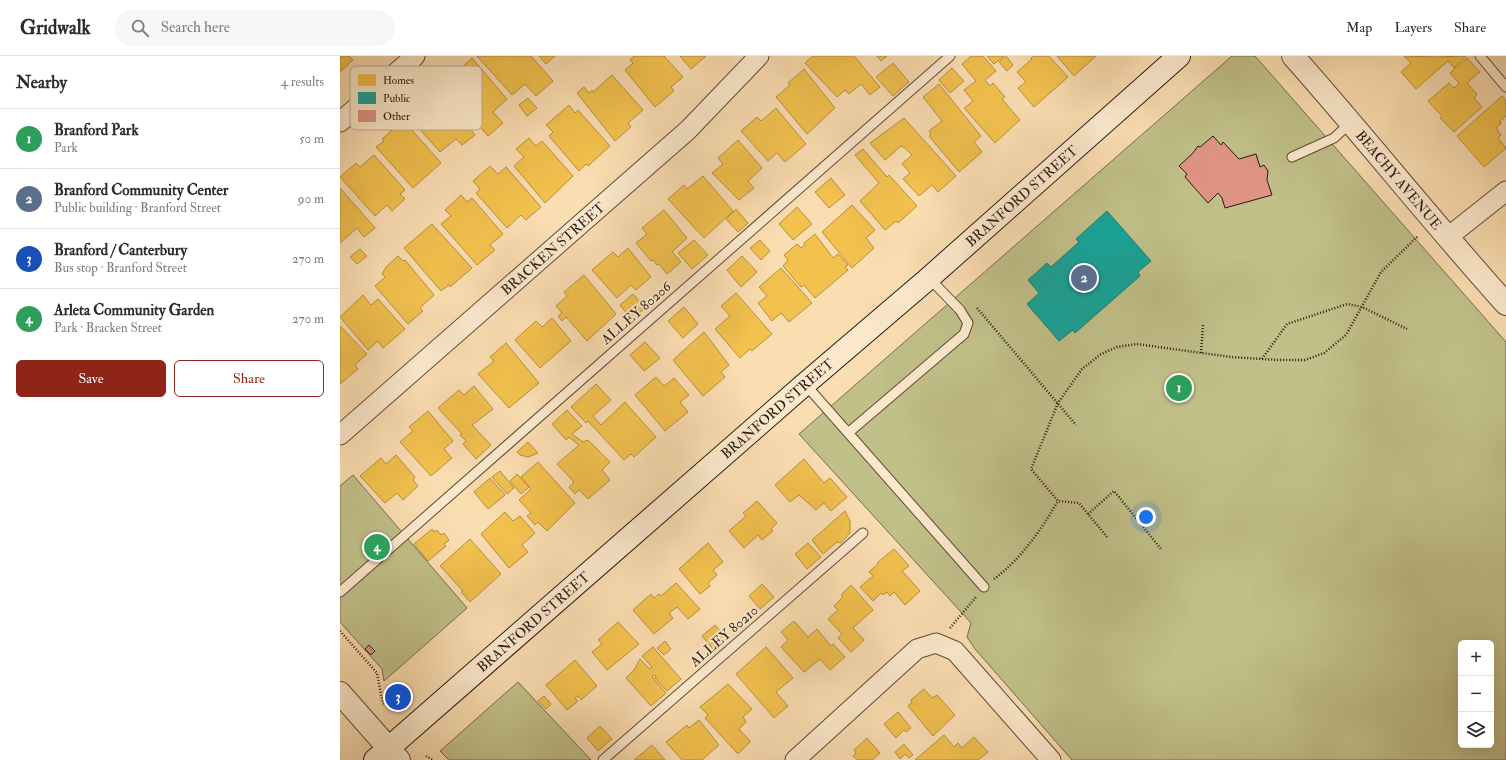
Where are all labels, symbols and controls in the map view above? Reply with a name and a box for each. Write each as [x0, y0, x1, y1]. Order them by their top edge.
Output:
search box [115, 10, 395, 46]
text: Gridwalk [20, 16, 91, 40]
icon: search [129, 17, 151, 39]
text: Search here [161, 18, 230, 37]
text: Map [1346, 19, 1372, 36]
text: Layers [1394, 19, 1432, 36]
text: Share [1454, 19, 1486, 36]
legend [350, 66, 482, 130]
text: Nearby [16, 72, 67, 93]
text: 4 results [281, 74, 324, 90]
text: Homes [383, 74, 414, 87]
text: Public [383, 92, 411, 105]
text: Other [383, 110, 411, 123]
text: Branford Park [54, 121, 139, 140]
street label: BEACHY AVENUE [1352, 127, 1446, 233]
text: 1 [27, 131, 31, 147]
text: 50 m [299, 131, 324, 147]
text: Park [54, 140, 78, 156]
street label: BRANFORD STREET [962, 141, 1081, 250]
text: Branford Community Center [54, 181, 228, 200]
text: 2 [26, 191, 32, 207]
text: 90 m [298, 191, 324, 207]
street label: BRACKEN STREET [497, 198, 609, 298]
text: Public building · Branford Street [54, 200, 221, 216]
text: Branford / Canterbury [54, 241, 187, 260]
text: 3 [27, 251, 32, 267]
text: 270 m [292, 251, 324, 267]
text: Bus stop · Branford Street [54, 260, 187, 276]
pin: 2 [1071, 263, 1097, 293]
street label: ALLEY 80206 [597, 277, 675, 349]
text: Arleta Community Garden [54, 301, 214, 320]
text: 4 [25, 311, 33, 327]
text: 270 m [292, 311, 324, 327]
text: Park · Bracken Street [54, 320, 162, 336]
street label: BRANFORD STREET [717, 355, 837, 462]
button: Save [16, 360, 166, 397]
button: Share [174, 360, 324, 397]
pin: 1 [1166, 373, 1192, 403]
your location [1136, 507, 1156, 527]
pin: 4 [364, 532, 390, 562]
street label: BRANFORD STREET [473, 568, 593, 676]
street label: ALLEY 80210 [686, 602, 762, 671]
map controls [1458, 640, 1494, 748]
button: + [1458, 640, 1494, 676]
button: − [1458, 676, 1494, 712]
pin: 3 [385, 682, 411, 712]
button: layers [1458, 712, 1494, 748]

